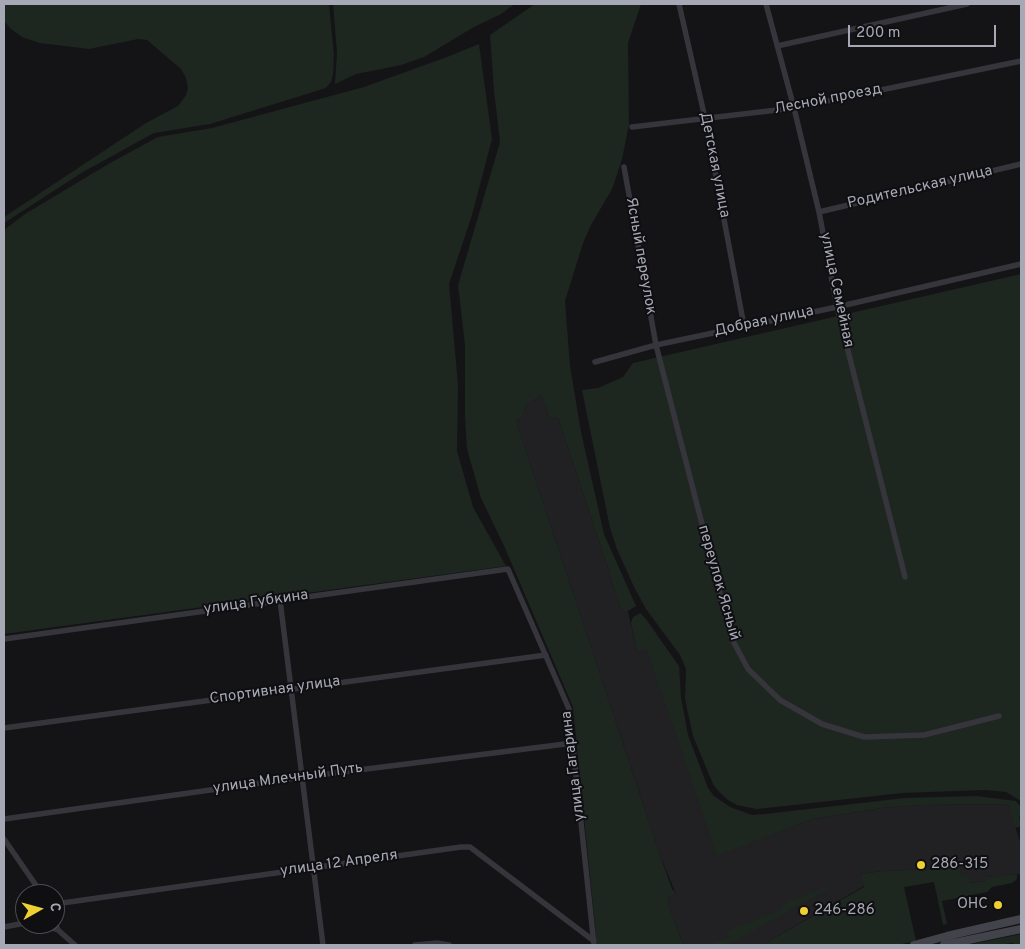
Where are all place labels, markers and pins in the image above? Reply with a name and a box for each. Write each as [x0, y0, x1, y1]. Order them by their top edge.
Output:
place label: 286-315 [931, 856, 988, 874]
marker: 286-315 [915, 859, 927, 871]
place label: ОНС [957, 896, 988, 914]
marker: ОНС [992, 899, 1004, 911]
place label: 246-286 [814, 902, 875, 920]
marker: 246-286 [798, 905, 810, 917]

